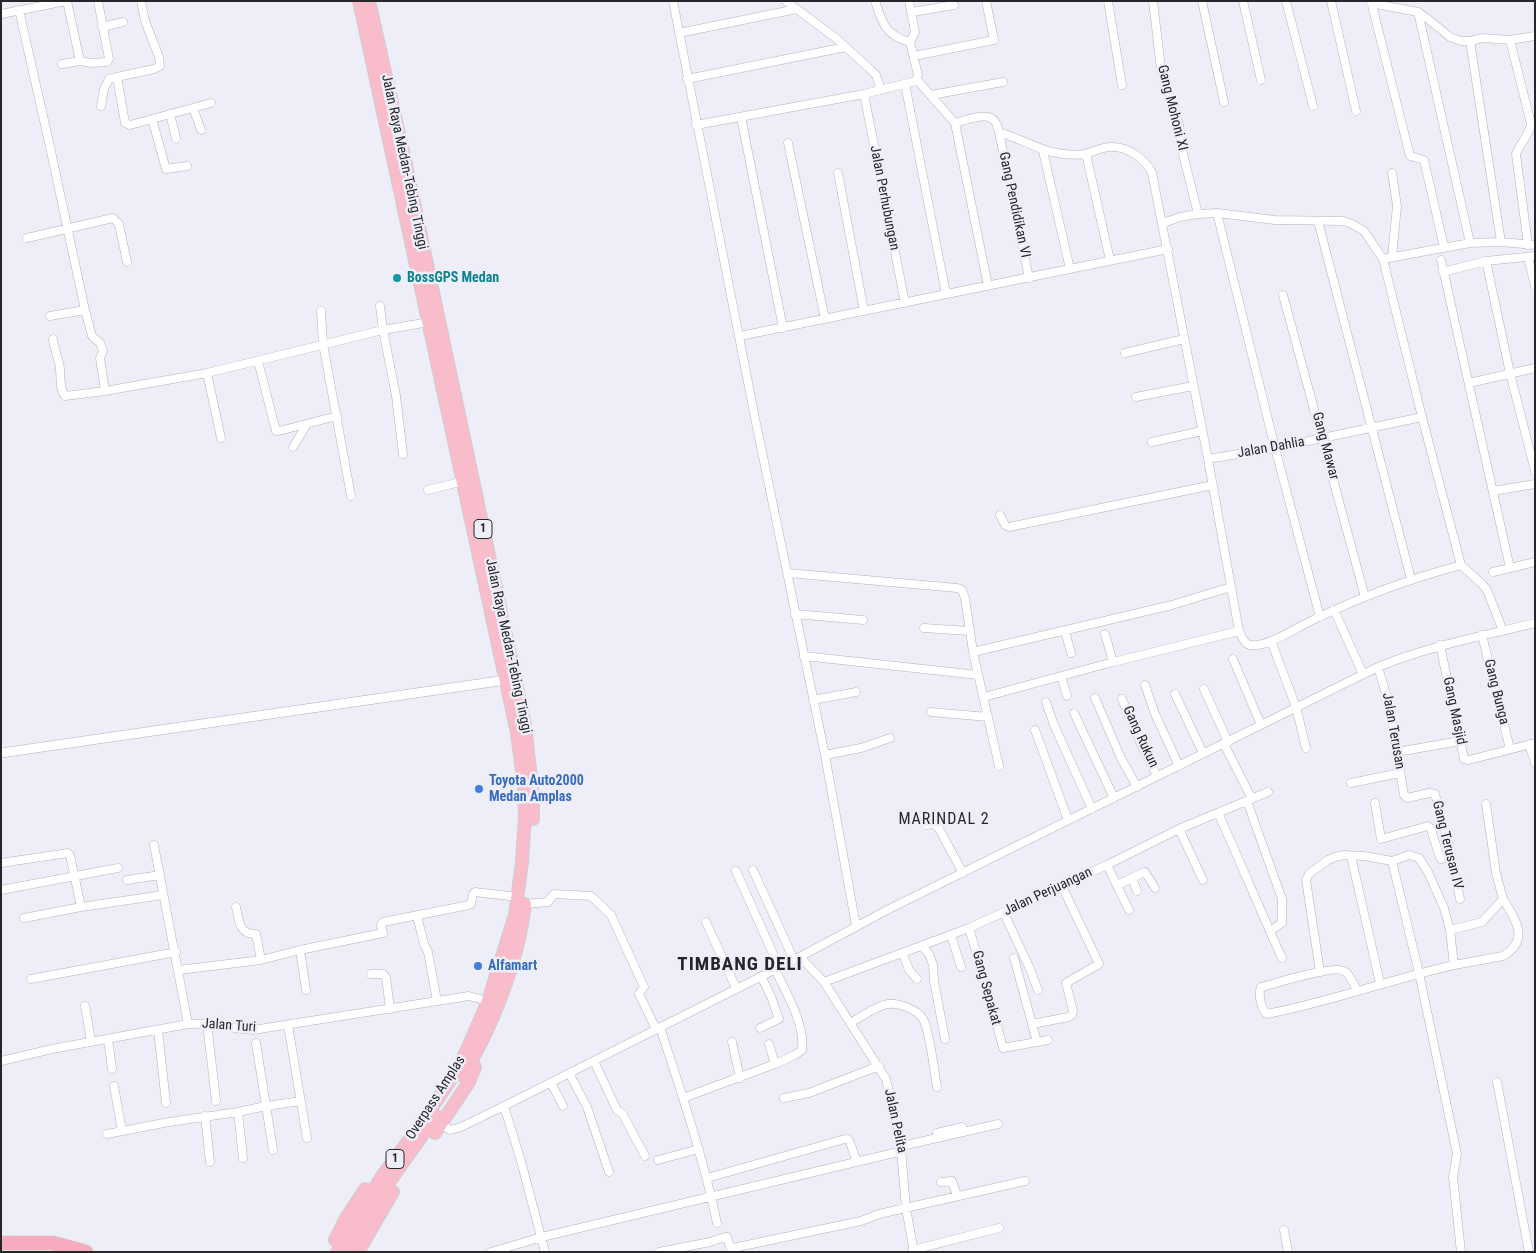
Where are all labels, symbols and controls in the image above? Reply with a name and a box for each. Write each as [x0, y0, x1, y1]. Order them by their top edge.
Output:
street label: Gang Mohoni XI [1153, 63, 1191, 153]
street label: Jalan Raya Medan-Tebing Tinggi [377, 73, 431, 251]
street label: Jalan Perhubungan [866, 144, 902, 252]
street label: Gang Pendidikan VI [995, 151, 1033, 259]
place label: BossGPS Medan [407, 270, 499, 286]
marker: BossGPS Medan [391, 272, 403, 284]
street label: Gang Mawar [1308, 410, 1342, 482]
street label: Jalan Dahlia [1236, 434, 1306, 462]
road number: 1 [474, 520, 492, 538]
street label: Jalan Raya Medan-Tebing Tinggi [481, 557, 535, 735]
street label: Gang Bunga [1480, 658, 1512, 726]
street label: Gang Masjid [1439, 676, 1469, 746]
street label: Jalan Terusan [1378, 691, 1408, 771]
street label: Gang Rukun [1118, 704, 1162, 770]
place label: Toyota Auto2000 Medan Amplas [489, 773, 584, 806]
marker: Toyota Auto2000 Medan Amplas [473, 783, 485, 795]
street label: Gang Terusan IV [1428, 799, 1466, 891]
district label: MARINDAL 2 [897, 810, 991, 830]
street label: Jalan Perjuangan [1001, 864, 1095, 920]
street label: Gang Sepakat [968, 949, 1004, 1027]
district label: TIMBANG DELI [676, 954, 804, 976]
place label: Alfamart [488, 958, 537, 974]
marker: Alfamart [472, 960, 484, 972]
street label: Jalan Turi [201, 1016, 257, 1036]
street label: Overpass Amplas [403, 1053, 469, 1143]
street label: Jalan Pelita [880, 1088, 910, 1154]
road number: 1 [386, 1150, 404, 1168]

